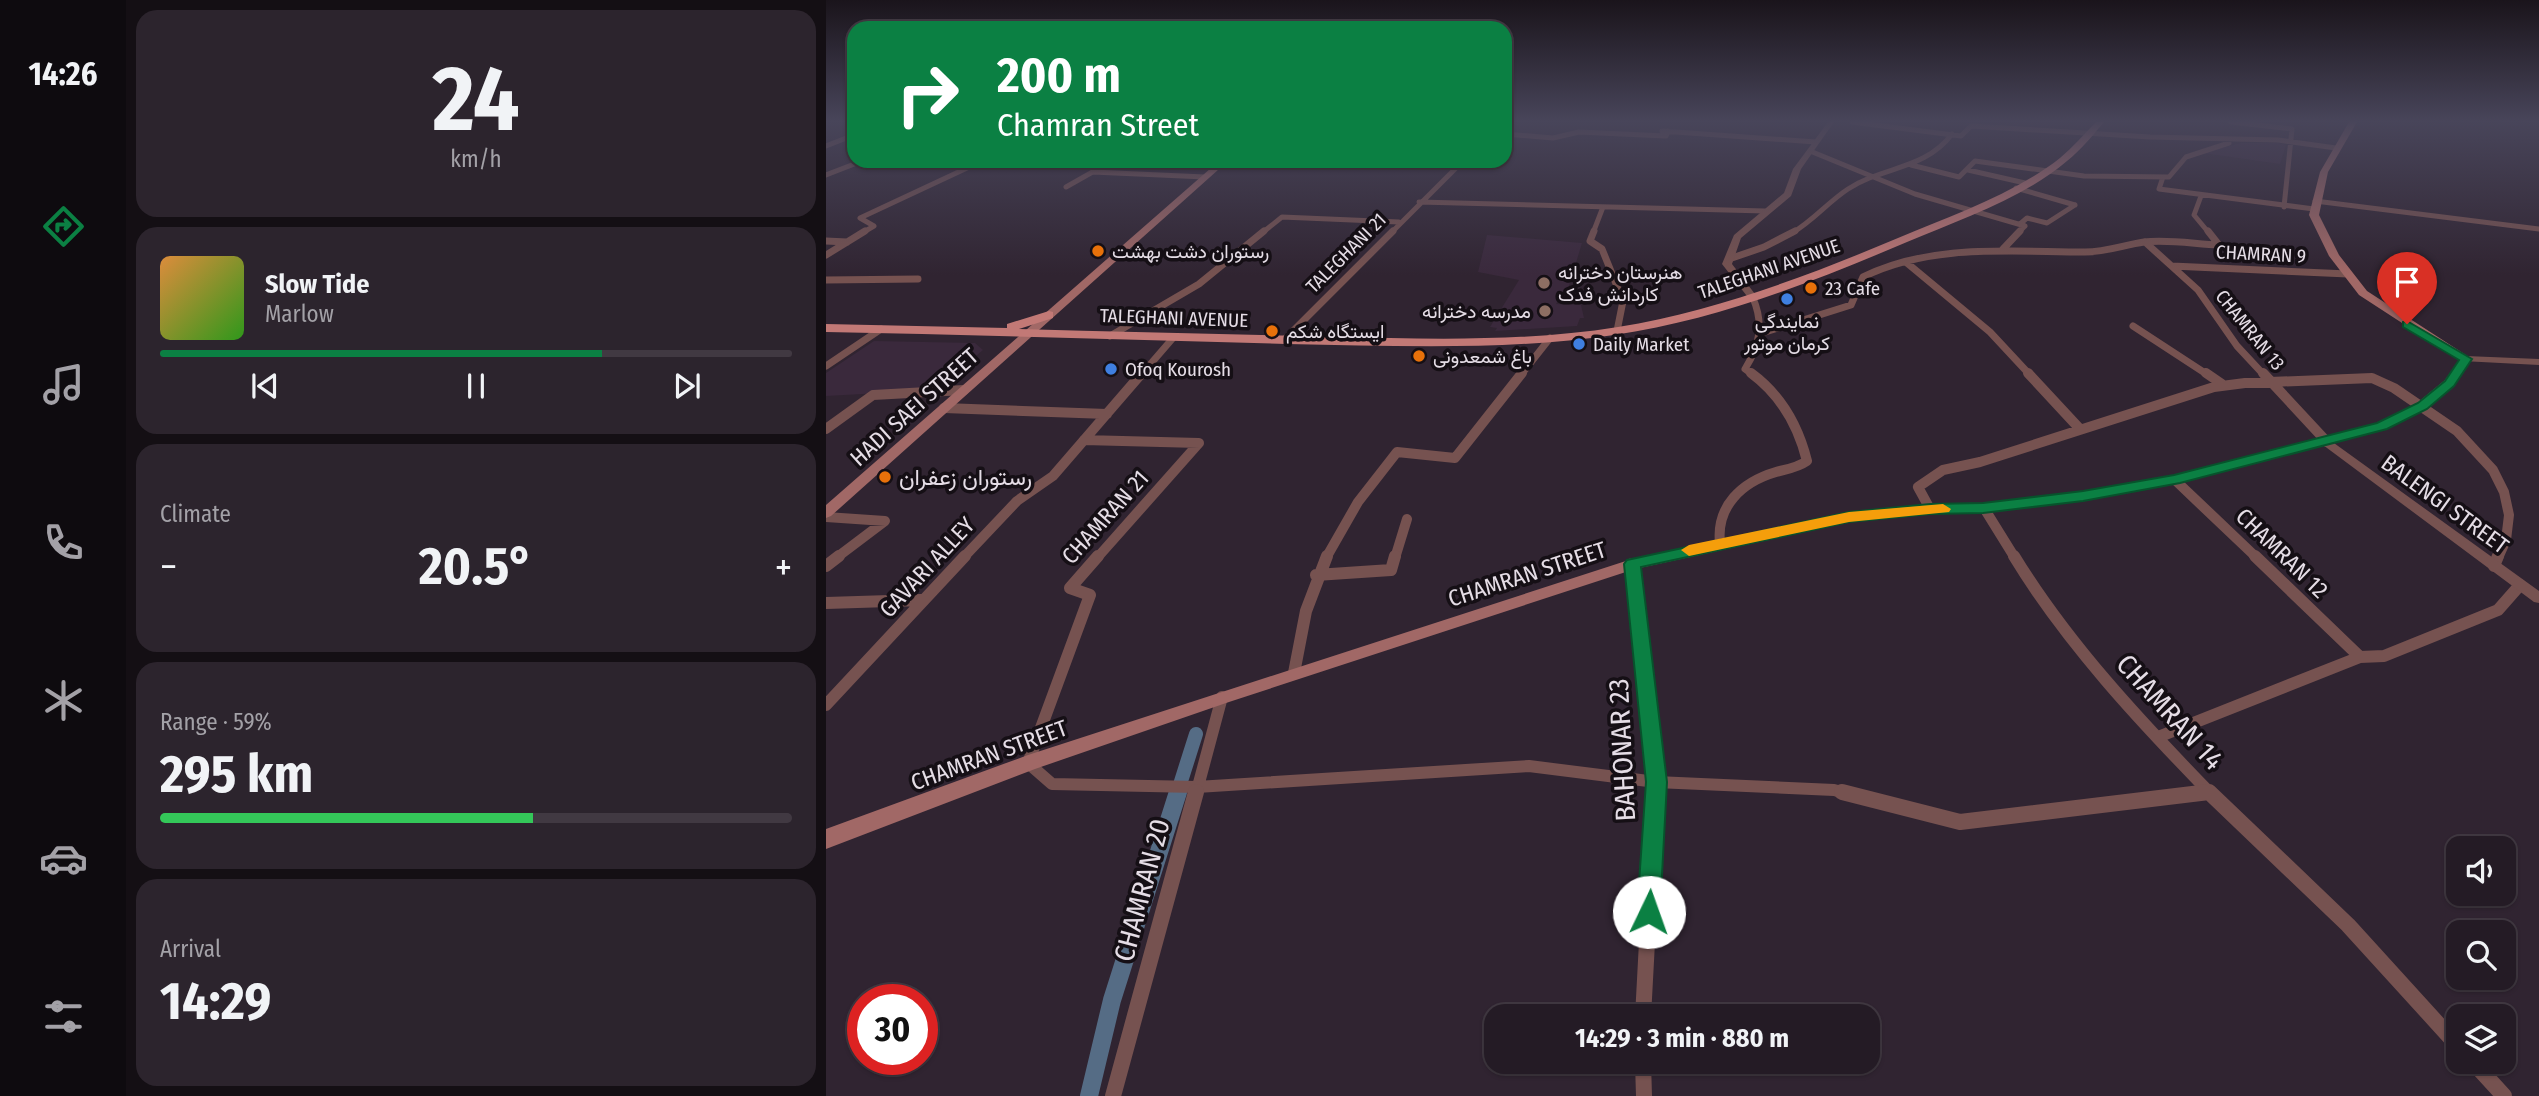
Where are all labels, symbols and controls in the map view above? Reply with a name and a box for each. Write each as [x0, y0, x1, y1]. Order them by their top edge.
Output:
text: 24 [432, 45, 520, 154]
text: 200 m [997, 46, 1121, 105]
icon: right [882, 49, 973, 140]
text: 14:26 [29, 55, 97, 93]
text: Chamran Street [997, 106, 1199, 144]
text: km/h [450, 145, 502, 173]
icon: directions [39, 202, 88, 251]
street label: TALEGHANI 21 [1301, 208, 1391, 298]
street label: TALEGHANI AVENUE [1695, 234, 1843, 304]
place label: رستوران دشت بهشت [1112, 240, 1269, 263]
street label: CHAMRAN 9 [2215, 240, 2307, 268]
marker: رستوران دشت بهشت [1090, 243, 1106, 259]
pin [2377, 252, 2437, 324]
place label: هنرستان دخترانه کاردانش فدک [1558, 261, 1682, 306]
icon: arrive [2388, 263, 2426, 301]
text: Slow Tide [265, 269, 369, 300]
marker: هنرستان دخترانه کاردانش فدک [1536, 275, 1552, 291]
place label: 23 Cafe [1825, 277, 1880, 300]
marker: 23 Cafe [1803, 280, 1819, 296]
street label: CHAMRAN 13 [2211, 285, 2289, 375]
marker: نمایندگی کرمان موتور [1779, 291, 1795, 307]
text: Marlow [265, 300, 334, 328]
place label: مدرسه دخترانه [1422, 300, 1531, 323]
marker: مدرسه دخترانه [1537, 303, 1553, 319]
street label: TALEGHANI AVENUE [1100, 304, 1249, 332]
place label: نمایندگی کرمان موتور [1743, 310, 1830, 355]
place label: ایستگاه شکم [1286, 320, 1384, 344]
marker: ایستگاه شکم [1264, 323, 1280, 339]
place label: Daily Market [1593, 333, 1690, 356]
marker: Daily Market [1571, 336, 1587, 352]
street label: HADI SAEI STREET [844, 342, 984, 472]
place label: باغ شمعدونی [1433, 345, 1532, 369]
marker: باغ شمعدونی [1411, 348, 1427, 364]
place label: Ofoq Kourosh [1125, 358, 1231, 381]
icon: music [39, 360, 88, 409]
marker: Ofoq Kourosh [1103, 361, 1119, 377]
icon: previous [246, 367, 284, 405]
icon: pause [457, 367, 495, 405]
icon: next [668, 367, 706, 405]
street label: BALENGI STREET [2376, 448, 2514, 560]
place label: رستوران زعفران [899, 463, 1032, 492]
street label: CHAMRAN 21 [1056, 464, 1154, 570]
marker: رستوران زعفران [877, 469, 893, 485]
text: Climate [160, 500, 231, 528]
street label: CHAMRAN 12 [2230, 502, 2334, 604]
street label: GAVARI ALLEY [873, 511, 981, 623]
icon: phone [39, 518, 88, 567]
text: 20.5° [419, 535, 533, 598]
street label: CHAMRAN STREET [1445, 535, 1610, 613]
text: − [160, 544, 177, 590]
text: + [775, 544, 792, 590]
street label: CHAMRAN 14 [2110, 647, 2230, 777]
icon: climate [39, 676, 88, 725]
street label: BAHONAR 23 [1602, 678, 1642, 822]
text: Range · 59% [160, 708, 272, 736]
street label: CHAMRAN STREET [907, 714, 1071, 796]
text: 295 km [160, 743, 313, 806]
street label: CHAMRAN 20 [1107, 815, 1177, 965]
icon: car [39, 834, 88, 883]
map controls [2446, 836, 2516, 1074]
button: sound [2446, 836, 2516, 906]
position arrow [1612, 875, 1686, 949]
button: search [2446, 920, 2516, 990]
text: Arrival [160, 935, 221, 963]
text: 14:29 [160, 970, 271, 1033]
speed limit sign: 30 [847, 984, 938, 1075]
icon: filters [39, 992, 88, 1041]
button: layers [2446, 1004, 2516, 1074]
text: 14:29 · 3 min · 880 m [1575, 1023, 1789, 1054]

